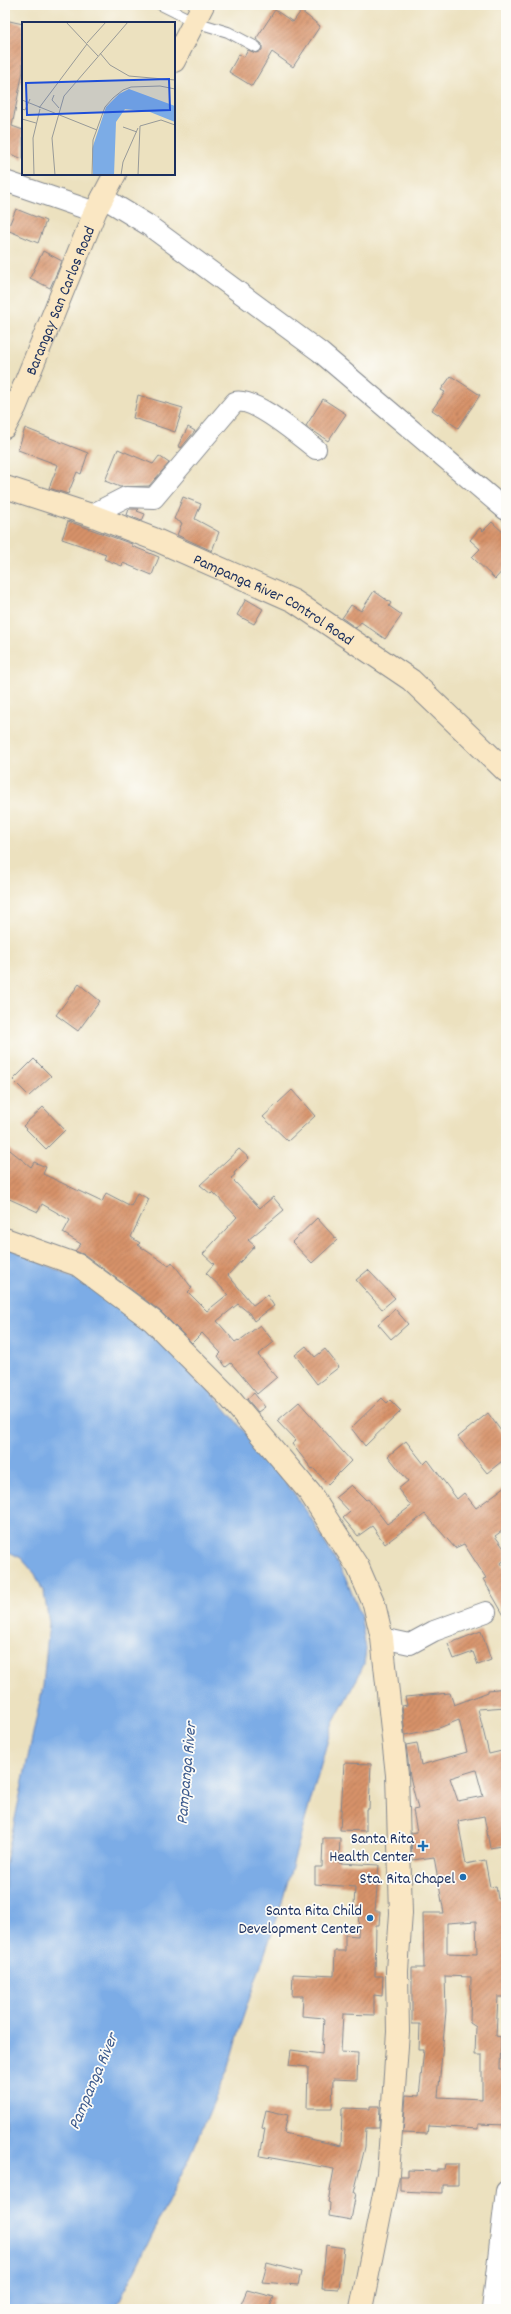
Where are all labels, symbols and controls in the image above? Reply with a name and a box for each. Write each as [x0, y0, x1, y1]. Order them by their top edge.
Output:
inset map [22, 22, 175, 175]
street label: Barangay San Carlos Road [21, 223, 102, 379]
street label: Pampanga River Control Road [189, 549, 358, 652]
water label: Pampanga River [172, 1719, 205, 1825]
place label: Santa Rita Health Center [329, 1828, 414, 1869]
marker: Santa Rita Health Center [417, 1840, 429, 1852]
place label: Sta. Rita Chapel [359, 1868, 455, 1891]
marker: Sta. Rita Chapel [458, 1872, 468, 1882]
place label: Santa Rita Child Development Center [238, 1900, 362, 1941]
marker: Santa Rita Child Development Center [365, 1913, 375, 1923]
water label: Pampanga River [64, 2029, 127, 2134]

